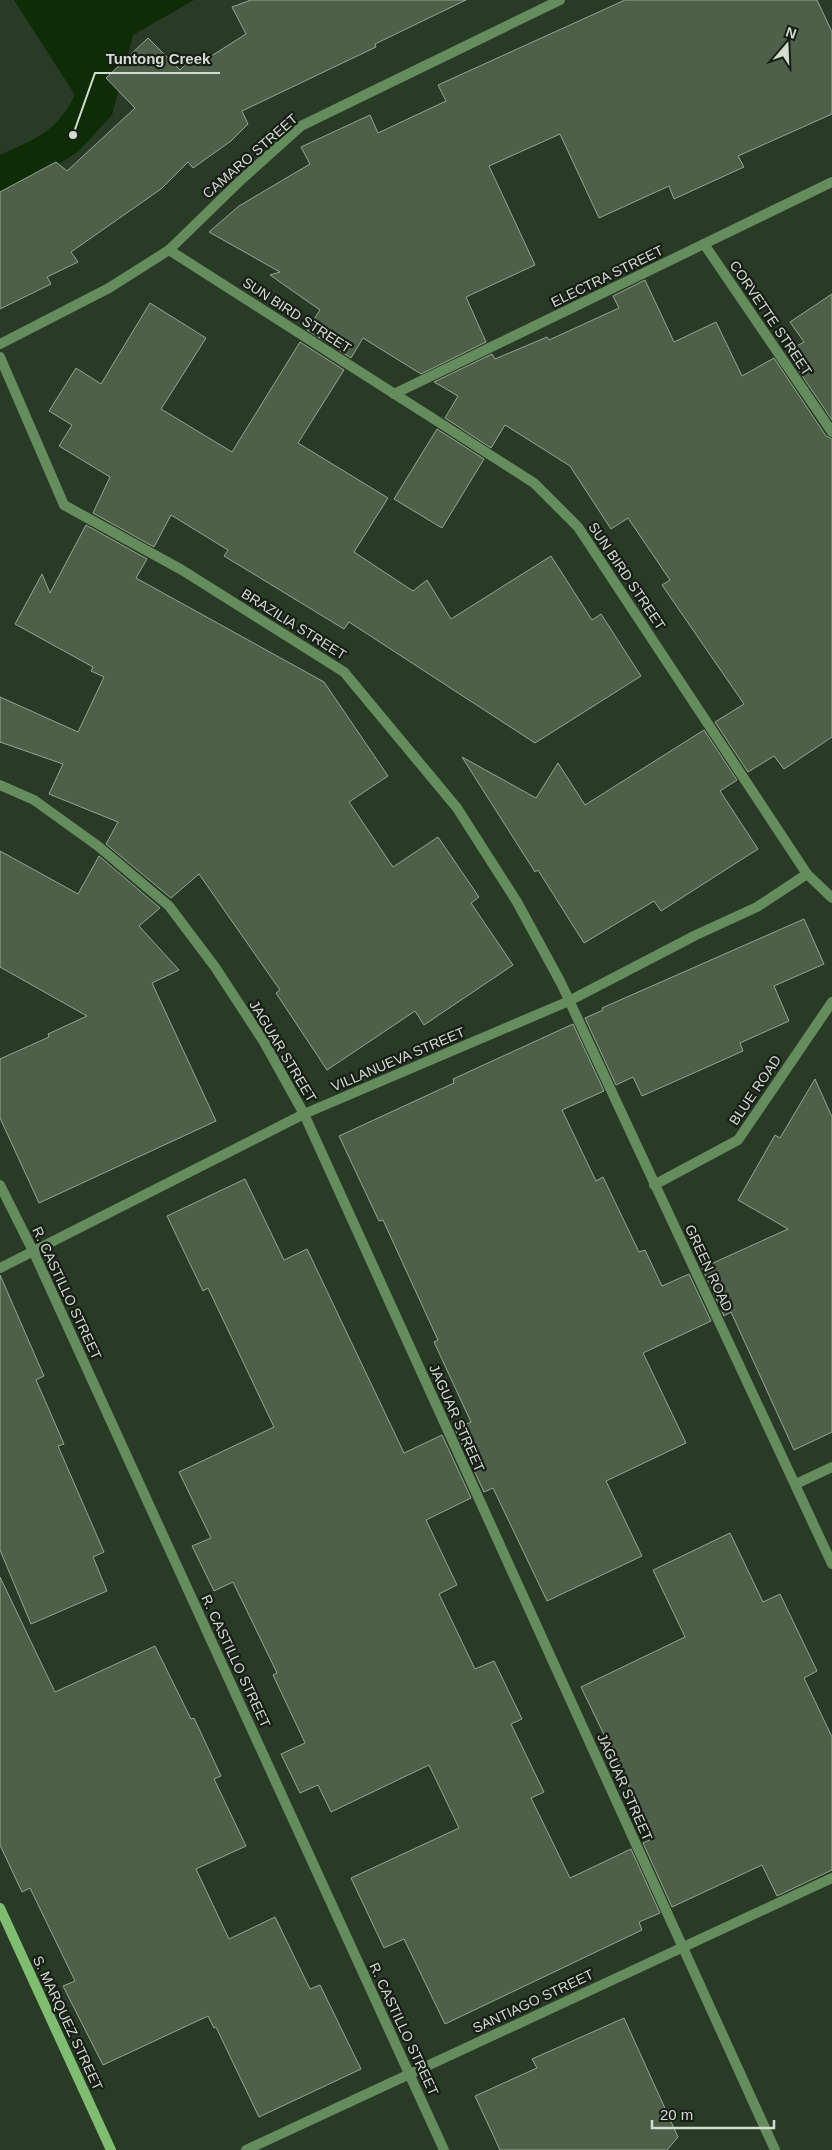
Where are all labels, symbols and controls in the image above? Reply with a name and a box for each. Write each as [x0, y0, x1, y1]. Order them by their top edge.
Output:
north arrow [762, 20, 812, 70]
text: N [784, 23, 799, 42]
callout: Tuntong Creek [95, 43, 220, 73]
text: Tuntong Creek [106, 50, 211, 67]
street label: CAMARO STREET [199, 110, 301, 202]
street label: ELECTRA STREET [548, 242, 666, 310]
street label: CORVETTE STREET [727, 258, 816, 379]
street label: SUN BIRD STREET [240, 274, 355, 356]
street label: SUN BIRD STREET [585, 519, 669, 633]
street label: BRAZILIA STREET [239, 585, 350, 663]
street label: JAGUAR STREET [246, 997, 320, 1105]
street label: VILLANUEVA STREET [329, 1023, 468, 1094]
street label: BLUE ROAD [726, 1052, 784, 1128]
street label: GREEN ROAD [682, 1222, 736, 1314]
street label: R. CASTILLO STREET [29, 1224, 105, 1362]
street label: JAGUAR STREET [426, 1362, 488, 1475]
street label: R. CASTILLO STREET [198, 1592, 274, 1730]
street label: JAGUAR STREET [594, 1731, 656, 1844]
street label: S. MARQUEZ STREET [30, 1953, 106, 2093]
street label: R. CASTILLO STREET [366, 1960, 442, 2098]
street label: SANTIAGO STREET [470, 1966, 596, 2036]
scale bar [652, 2098, 774, 2130]
text: 20 m [660, 2106, 693, 2123]

